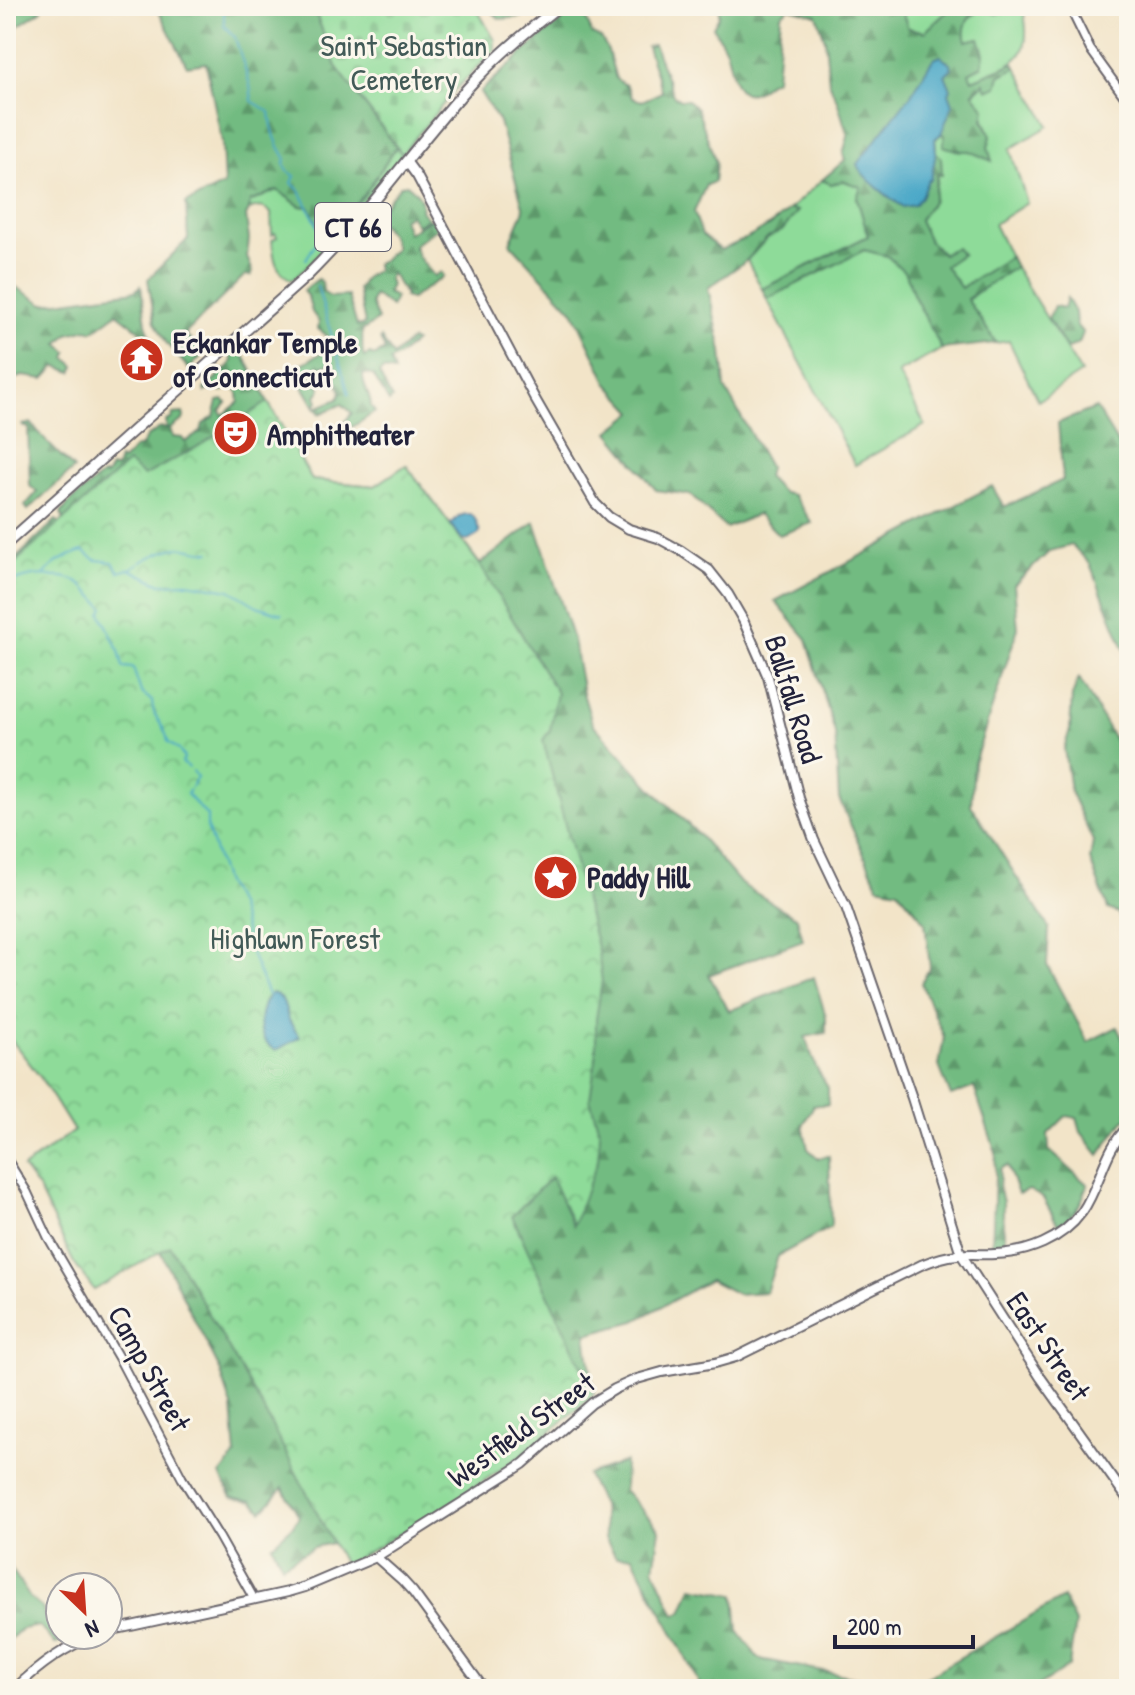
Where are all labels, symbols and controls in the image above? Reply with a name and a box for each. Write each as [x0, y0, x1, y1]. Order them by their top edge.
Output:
park label: Saint Sebastian Cemetery [321, 25, 487, 99]
road number: CT 66 [315, 203, 391, 251]
place label: Eckankar Temple of Connecticut [173, 322, 358, 396]
temple icon: Eckankar Temple of Connecticut [118, 335, 166, 383]
theatre icon: Amphitheater [212, 410, 260, 458]
place label: Amphitheater [267, 414, 415, 455]
street label: Ballfall Road [756, 630, 832, 768]
place icon: Paddy Hill [532, 853, 580, 901]
place label: Paddy Hill [587, 857, 691, 898]
park label: Highlawn Forest [210, 918, 380, 958]
street label: East Street [998, 1284, 1101, 1409]
street label: Camp Street [99, 1298, 201, 1439]
street label: Westfield Street [439, 1362, 603, 1496]
north arrow [44, 1571, 124, 1651]
scale bar [835, 1599, 973, 1649]
text: 200 m [847, 1610, 902, 1642]
text: N [81, 1613, 104, 1645]

